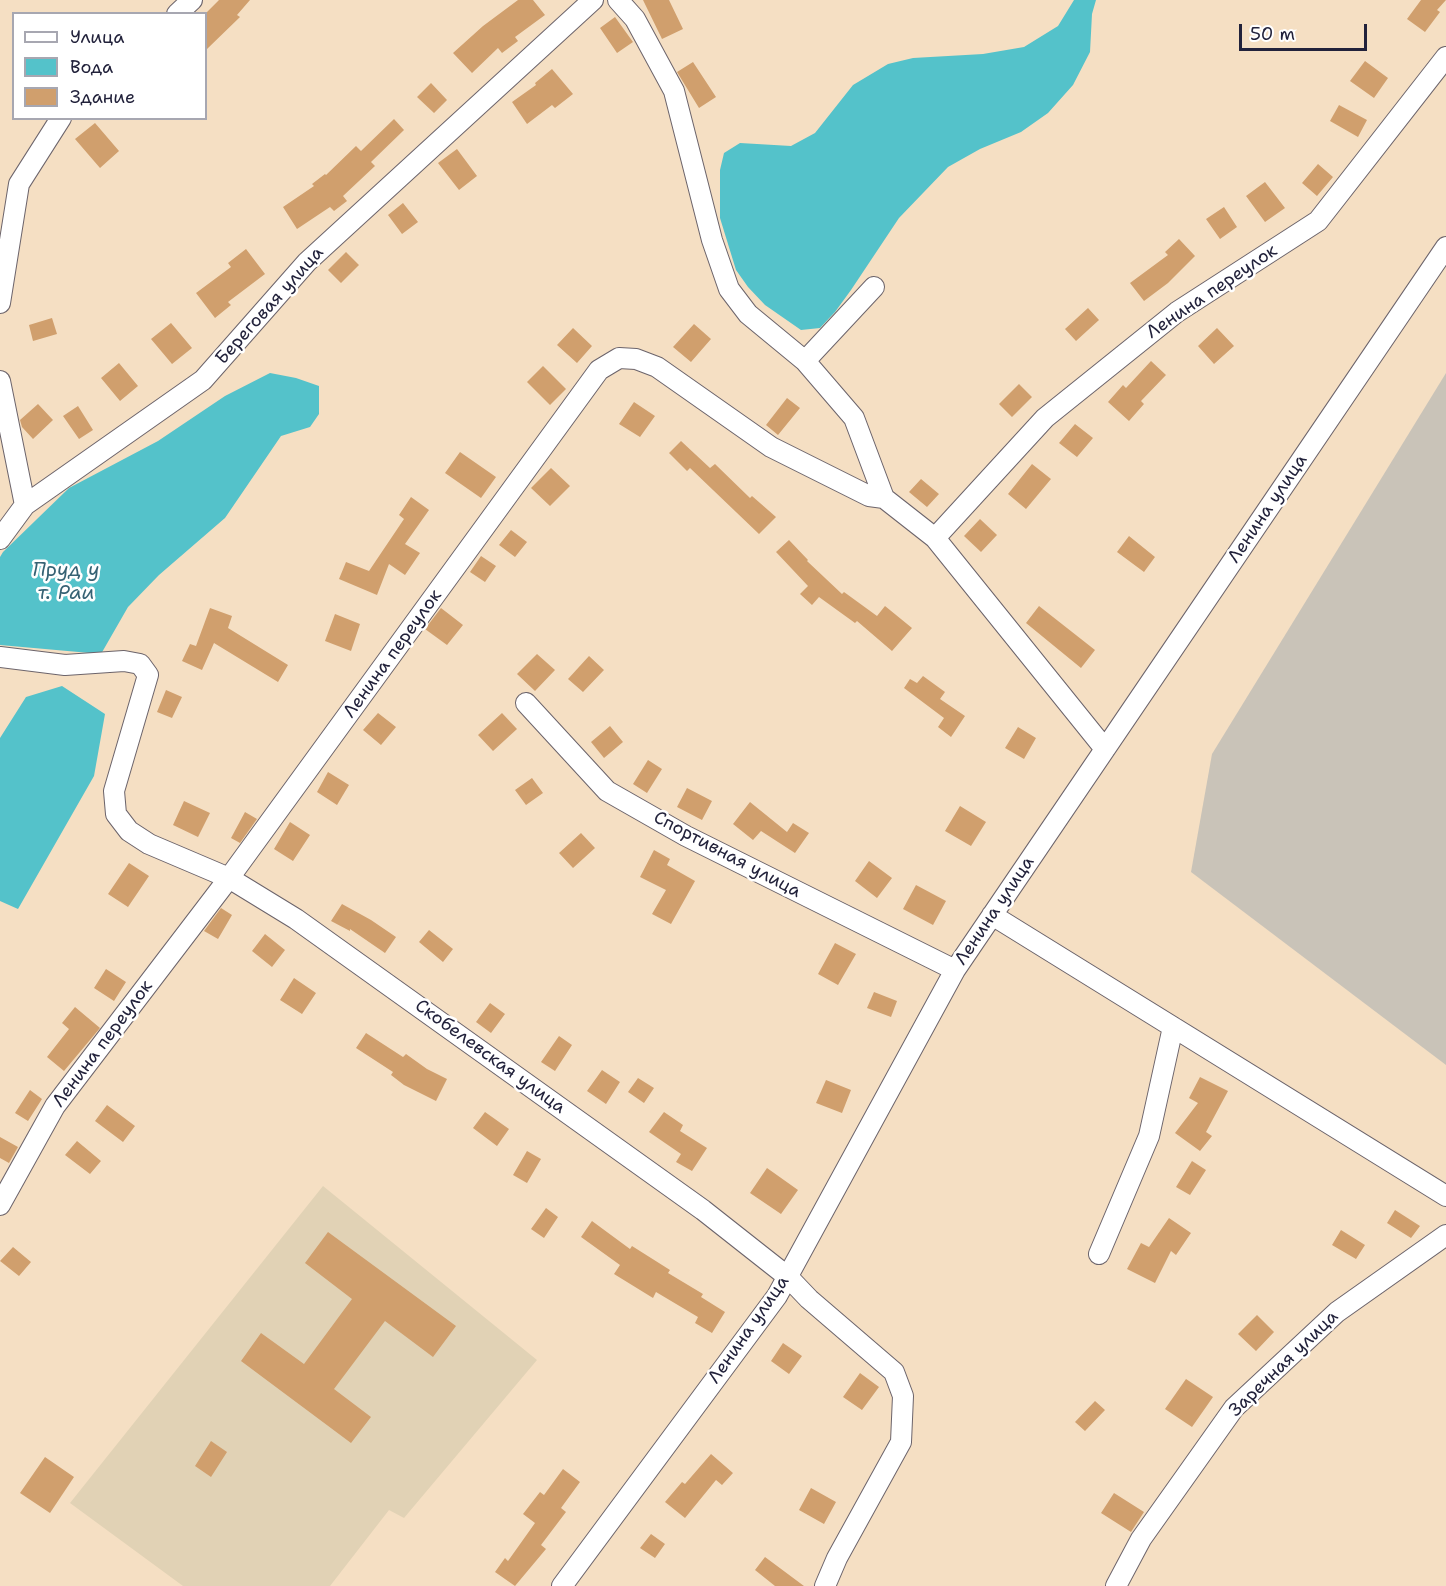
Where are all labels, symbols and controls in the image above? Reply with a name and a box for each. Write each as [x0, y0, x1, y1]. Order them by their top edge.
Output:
legend [12, 12, 207, 120]
scale bar [1242, 12, 1370, 50]
text: 50 m [1250, 22, 1295, 46]
text: Улица [70, 25, 124, 49]
text: Вода [70, 55, 113, 79]
text: Здание [70, 85, 135, 109]
street label: Ленина переулок [1142, 240, 1282, 344]
street label: Береговая улица [211, 243, 329, 369]
street label: Ленина улица [1224, 451, 1312, 567]
water label: Пруд у т. Раи [32, 559, 100, 606]
street label: Ленина переулок [339, 586, 447, 722]
street label: Спортивная улица [650, 807, 804, 903]
street label: Ленина улица [951, 853, 1039, 969]
street label: Ленина переулок [48, 976, 158, 1112]
street label: Скобелевская улица [411, 995, 569, 1119]
street label: Ленина улица [704, 1272, 794, 1388]
street label: Заречная улица [1225, 1306, 1343, 1422]

